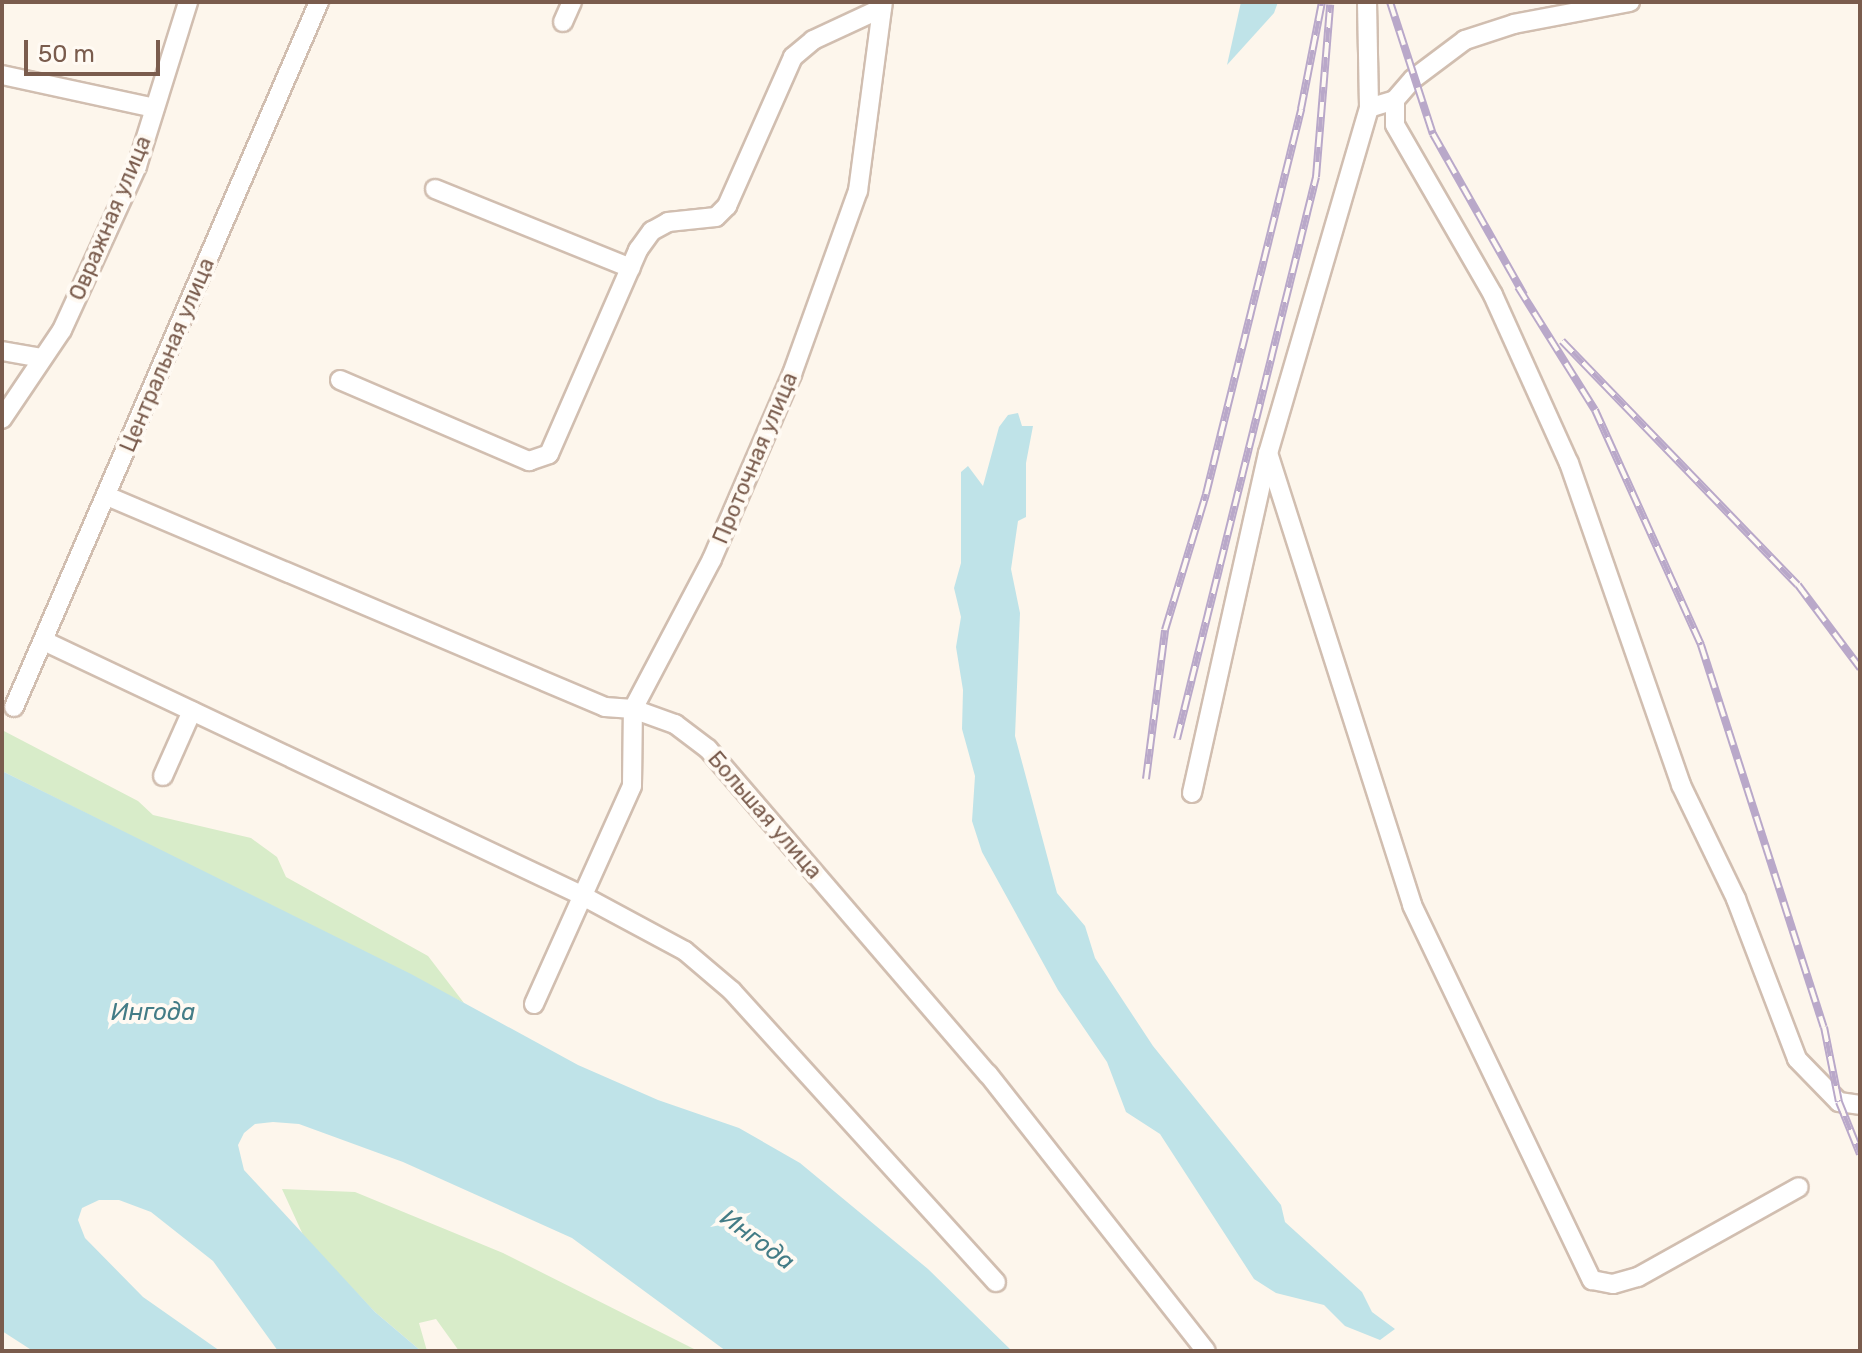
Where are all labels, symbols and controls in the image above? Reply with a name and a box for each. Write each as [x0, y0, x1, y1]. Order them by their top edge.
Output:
scale bar [28, 24, 164, 74]
text: 50 m [38, 40, 95, 68]
street label: Овражная улица [63, 132, 157, 304]
street label: Центральная улица [114, 254, 220, 456]
street label: Проточная улица [707, 368, 803, 548]
street label: Большая улица [702, 746, 828, 884]
water label: Ингода [111, 999, 195, 1027]
water label: Ингода [714, 1204, 800, 1276]

